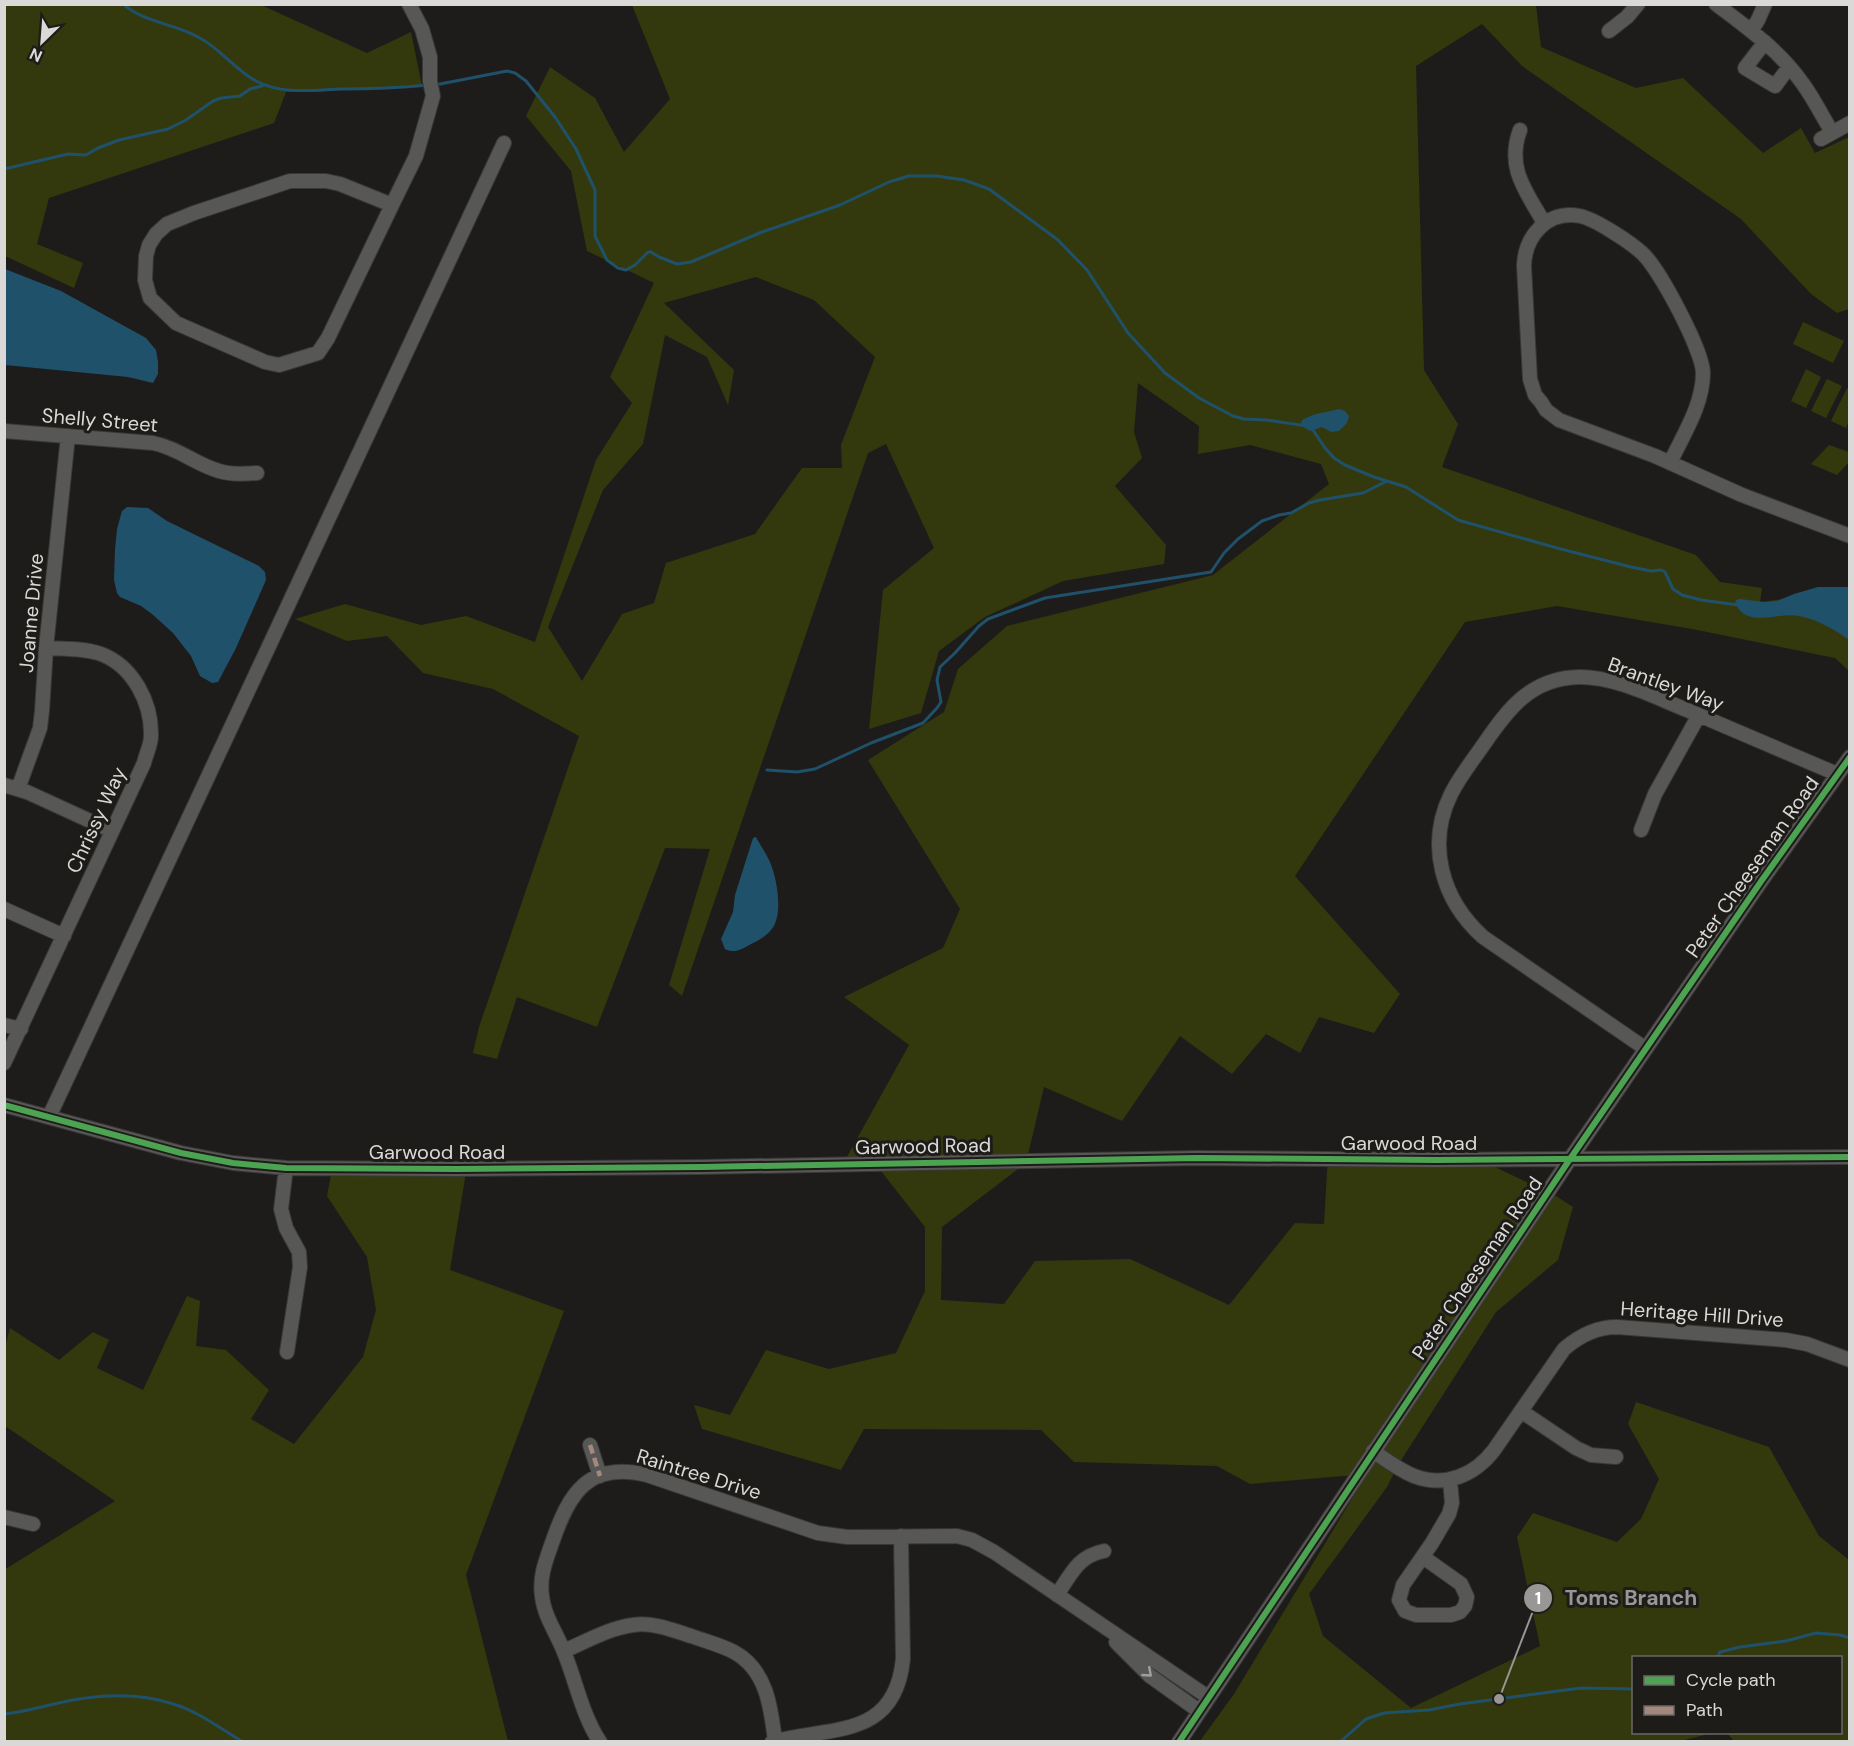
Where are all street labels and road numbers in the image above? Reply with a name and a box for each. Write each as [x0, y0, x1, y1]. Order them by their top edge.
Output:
street label: Shelly Street [41, 402, 159, 438]
street label: Joanne Drive [13, 552, 49, 674]
street label: Brantley Way [1604, 651, 1728, 717]
street label: Chrissy Way [60, 763, 132, 877]
street label: Peter Cheeseman Road [1679, 771, 1825, 963]
street label: Garwood Road [1341, 1130, 1477, 1156]
street label: Garwood Road [855, 1132, 991, 1160]
street label: Garwood Road [369, 1139, 505, 1165]
street label: Peter Cheeseman Road [1406, 1171, 1548, 1365]
street label: Heritage Hill Drive [1620, 1295, 1784, 1333]
street label: Raintree Drive [634, 1443, 764, 1505]

